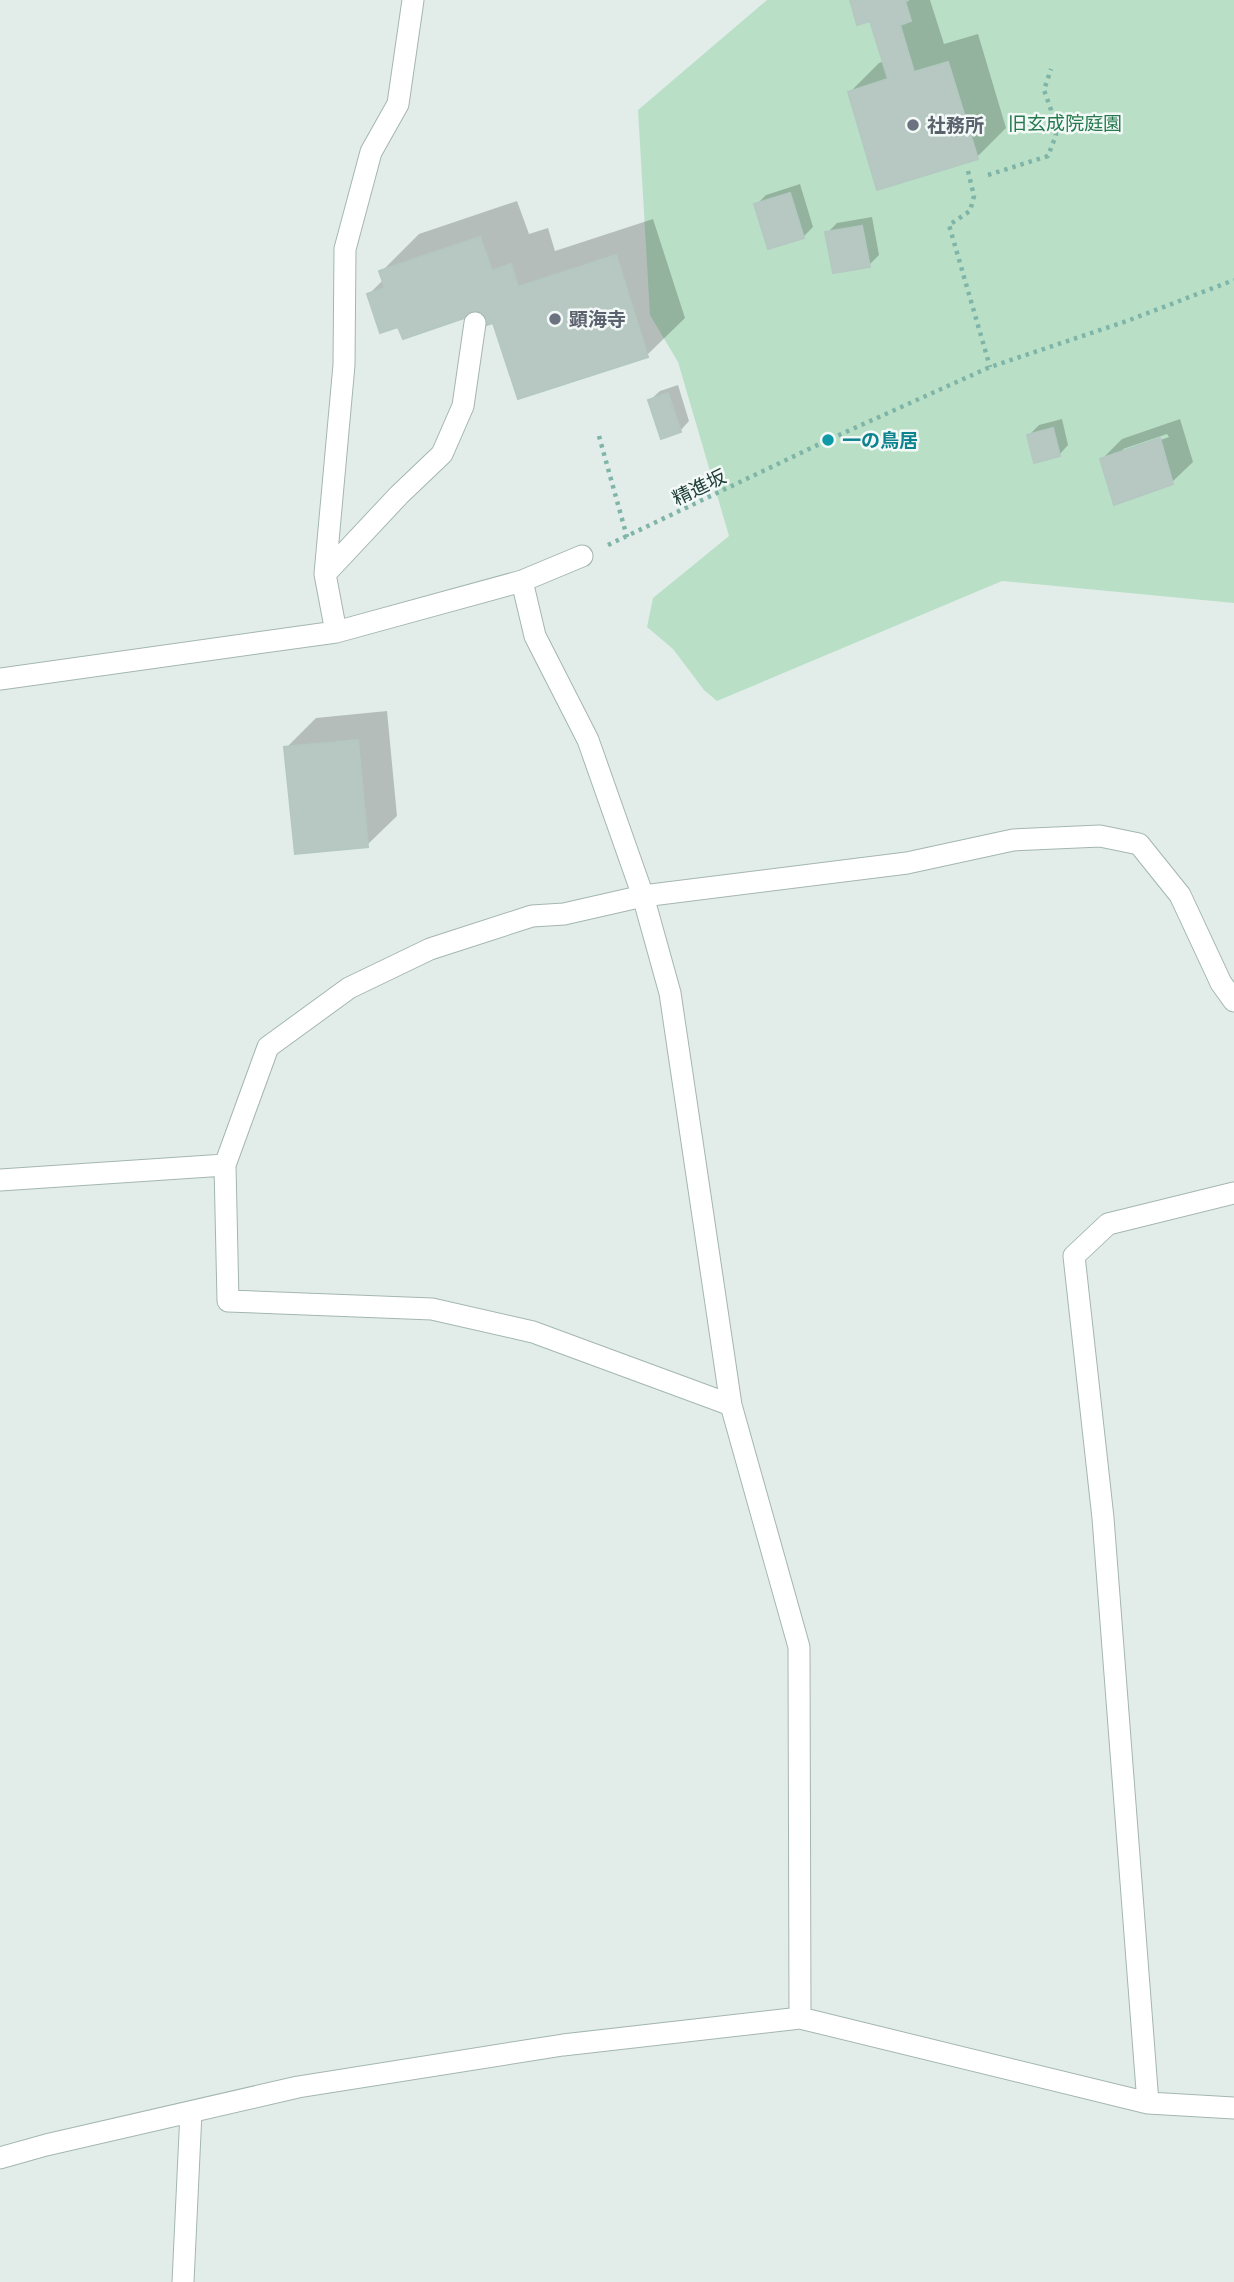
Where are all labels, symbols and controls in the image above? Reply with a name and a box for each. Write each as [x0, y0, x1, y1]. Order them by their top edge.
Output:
park label: 旧玄成院庭園 [1008, 113, 1122, 134]
place label: 社務所 [927, 115, 984, 136]
marker: 社務所 [905, 117, 921, 133]
place label: 顕海寺 [569, 309, 626, 330]
marker: 顕海寺 [547, 311, 563, 327]
place label: 一の鳥居 [842, 430, 918, 451]
marker: 一の鳥居 [820, 432, 836, 448]
street label: 精進坂 [669, 466, 729, 509]

